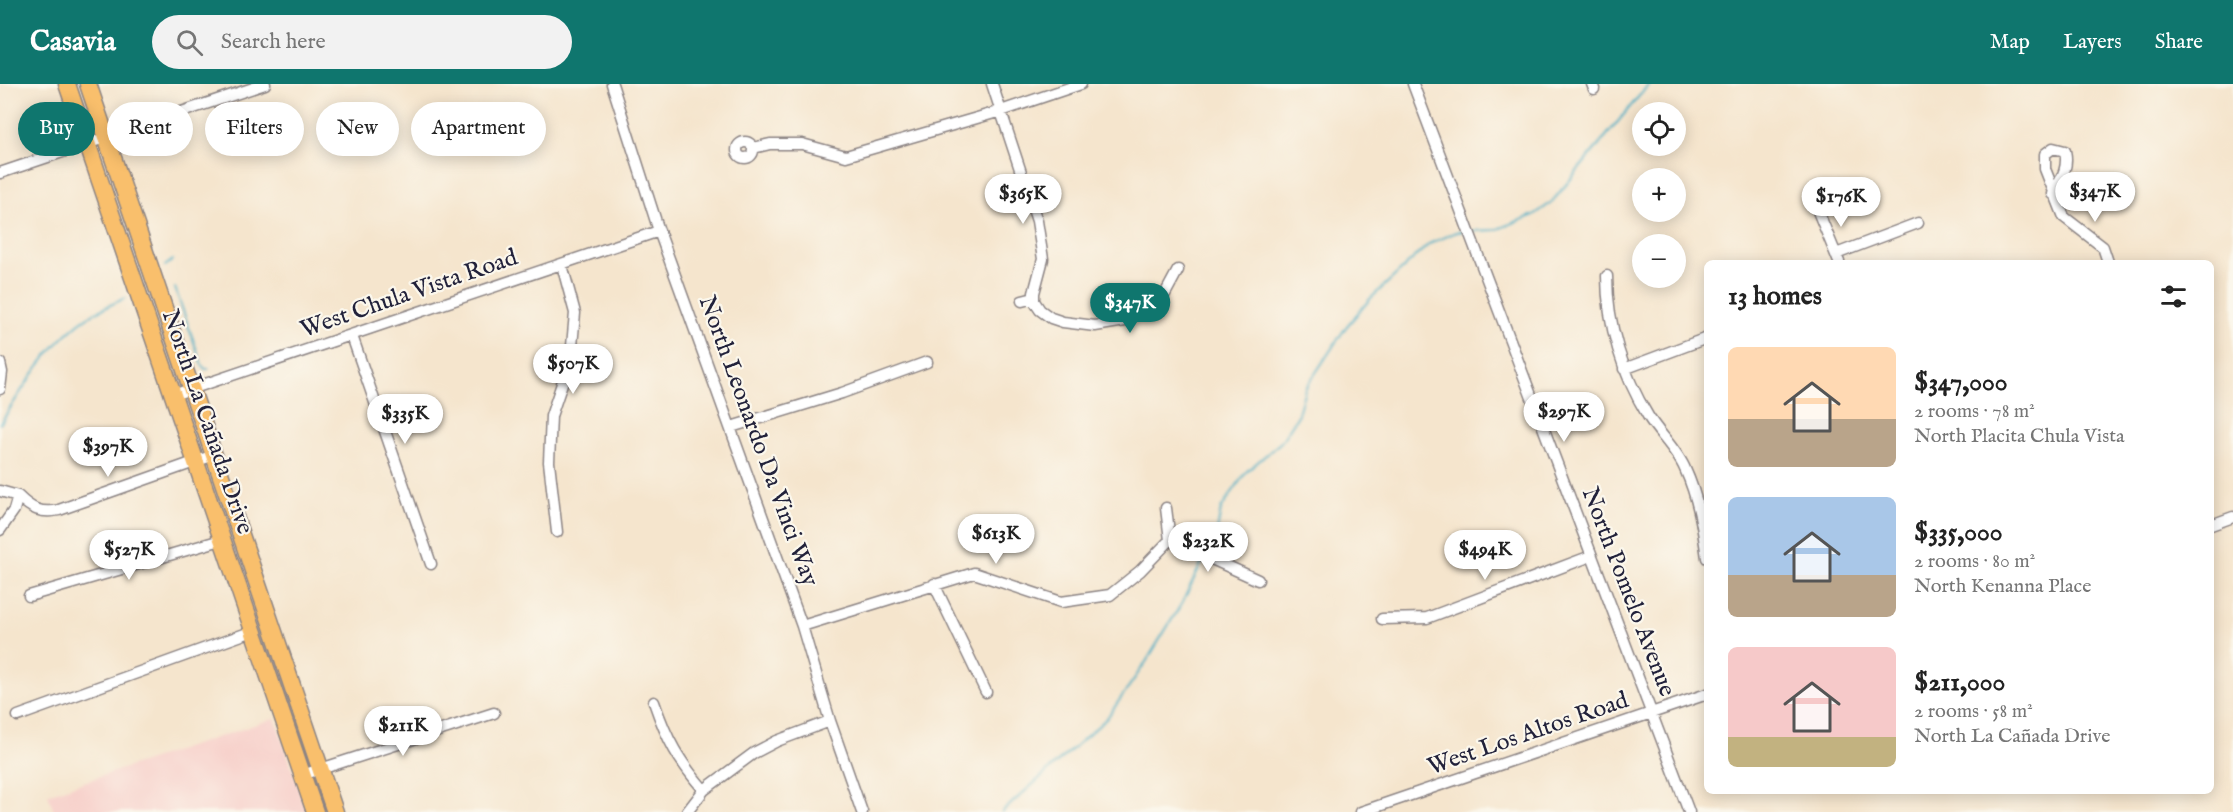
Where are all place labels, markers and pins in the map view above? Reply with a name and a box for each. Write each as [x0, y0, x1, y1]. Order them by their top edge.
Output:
pin: $347K [2053, 172, 2137, 223]
pin: $365K [981, 174, 1065, 225]
pin: $176K [1799, 177, 1883, 228]
pin: $347K [1088, 283, 1172, 334]
pin: $507K [531, 344, 615, 395]
pin: $297K [1522, 392, 1606, 443]
pin: $335K [363, 394, 447, 445]
pin: $397K [66, 427, 150, 478]
pin: $613K [954, 514, 1038, 565]
pin: $232K [1166, 522, 1250, 573]
pin: $527K [87, 530, 171, 581]
pin: $494K [1443, 530, 1527, 581]
pin: $211K [361, 706, 445, 757]

